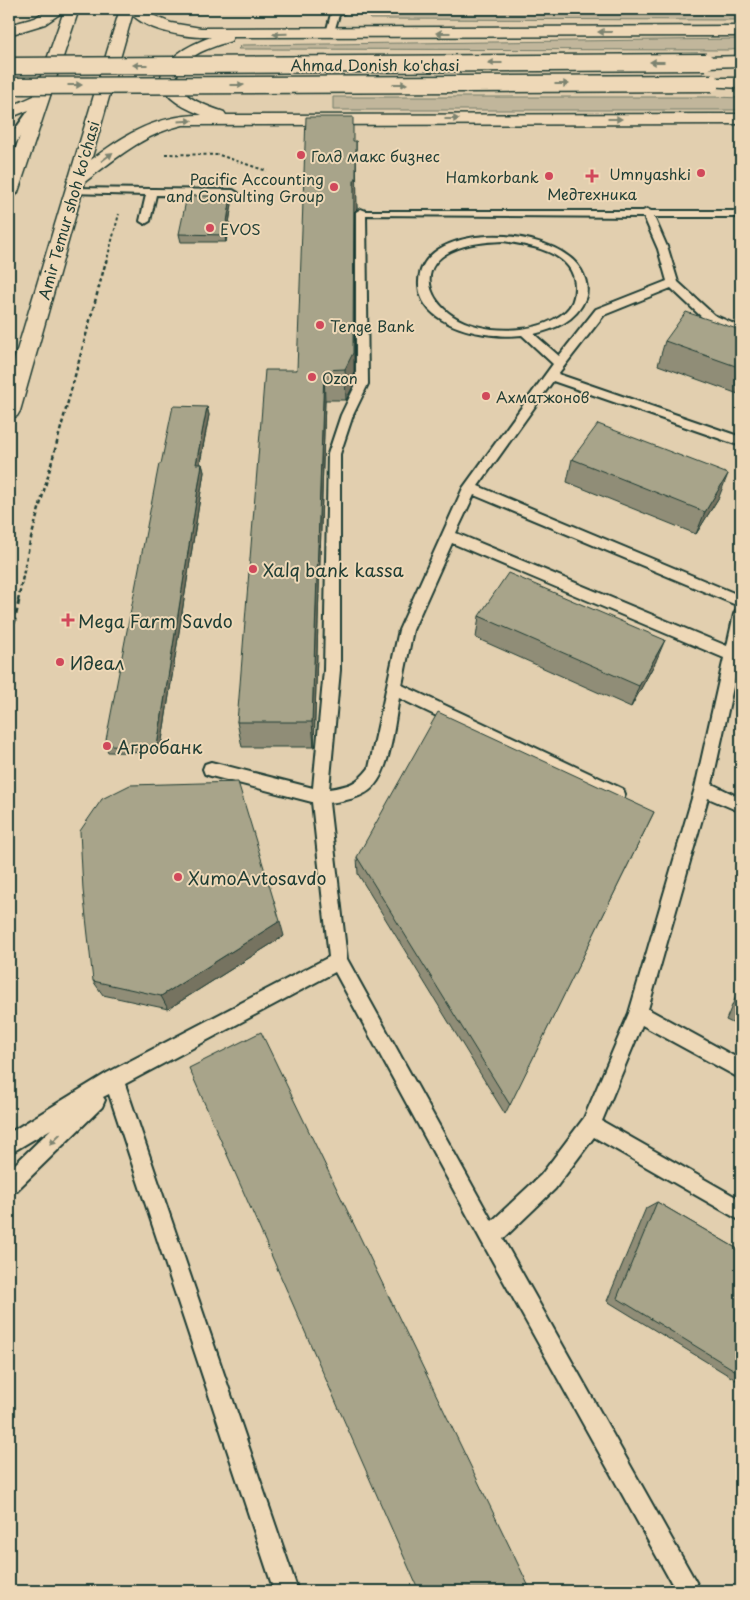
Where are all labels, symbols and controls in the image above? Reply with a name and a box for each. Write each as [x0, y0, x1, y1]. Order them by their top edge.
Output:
one-way arrow [597, 28, 613, 36]
one-way arrow [434, 29, 450, 37]
one-way arrow [272, 30, 288, 38]
street label: Ahmad Donish ko'chasi [290, 53, 460, 76]
one-way arrow [649, 58, 665, 66]
one-way arrow [486, 59, 502, 67]
one-way arrow [131, 62, 147, 70]
one-way arrow [392, 80, 408, 88]
one-way arrow [555, 80, 571, 88]
one-way arrow [67, 81, 83, 89]
one-way arrow [230, 81, 246, 89]
one-way arrow [445, 115, 461, 123]
one-way arrow [607, 115, 623, 123]
one-way arrow [177, 116, 193, 124]
street label: Amir Temur shoh ko'chasi [31, 118, 105, 302]
place label: Голд макс бизнес [311, 144, 440, 167]
marker: Голд макс бизнес [295, 149, 307, 161]
one-way arrow [100, 152, 114, 162]
place label: Umnyashki [609, 162, 691, 185]
place label: Hamkorbank [446, 165, 539, 188]
place label: Pacific Accounting and Consulting Group [166, 167, 324, 207]
marker: Umnyashki [695, 167, 707, 179]
marker: Hamkorbank [543, 170, 555, 182]
marker: Медтехника [586, 170, 598, 182]
marker: Pacific Accounting and Consulting Group [328, 181, 340, 193]
place label: Медтехника [547, 182, 637, 205]
place label: EVOS [220, 217, 261, 240]
marker: EVOS [204, 222, 216, 234]
place label: Tenge Bank [330, 314, 415, 337]
marker: Tenge Bank [314, 319, 326, 331]
place label: Ozon [322, 366, 358, 389]
marker: Ozon [306, 371, 318, 383]
place label: Ахматжонов [496, 385, 590, 408]
marker: Ахматжонов [480, 390, 492, 402]
place label: Xalq bank kassa [263, 556, 404, 583]
marker: Xalq bank kassa [247, 563, 259, 575]
place label: Mega Farm Savdo [78, 607, 233, 634]
marker: Mega Farm Savdo [62, 614, 74, 626]
place label: Идеал [70, 649, 124, 676]
marker: Идеал [54, 656, 66, 668]
place label: Агробанк [117, 733, 203, 760]
marker: Агробанк [101, 740, 113, 752]
place label: XumoAvtosavdo [188, 864, 326, 891]
marker: XumoAvtosavdo [172, 871, 184, 883]
one-way arrow [49, 1133, 61, 1145]

